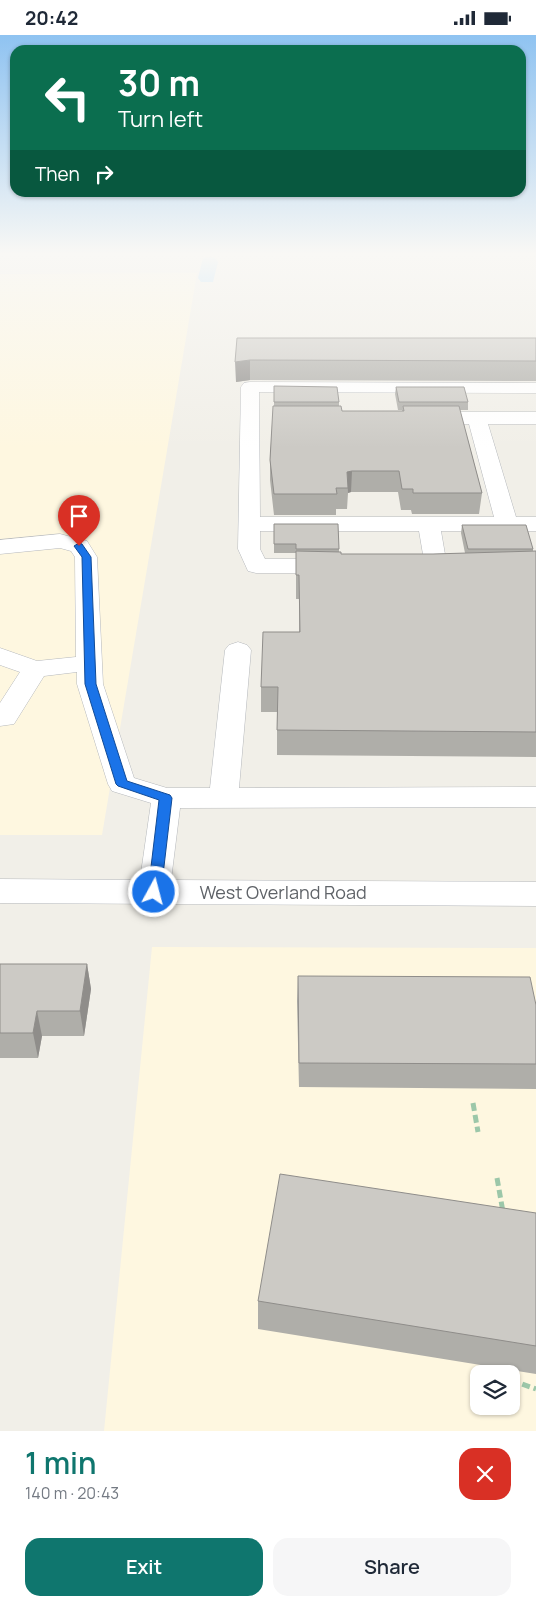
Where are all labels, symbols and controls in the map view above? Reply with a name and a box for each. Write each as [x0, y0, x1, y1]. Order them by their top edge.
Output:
text: 20:42 [25, 5, 78, 31]
text: 30 m [118, 59, 200, 107]
icon: left [35, 65, 100, 130]
text: Turn left [118, 104, 203, 134]
icon: right [90, 160, 118, 188]
text: Then [35, 161, 80, 187]
pin [58, 495, 100, 546]
icon: arrive [65, 502, 93, 530]
position arrow [127, 865, 179, 917]
street label: West Overland Road [199, 880, 367, 904]
map controls [470, 1365, 520, 1415]
button: layers [470, 1365, 520, 1415]
text: 1 min [25, 1442, 97, 1483]
button: close [459, 1448, 511, 1500]
text: 140 m · 20:43 [25, 1482, 119, 1504]
button: Exit [25, 1538, 263, 1596]
button: Share [273, 1538, 511, 1596]

